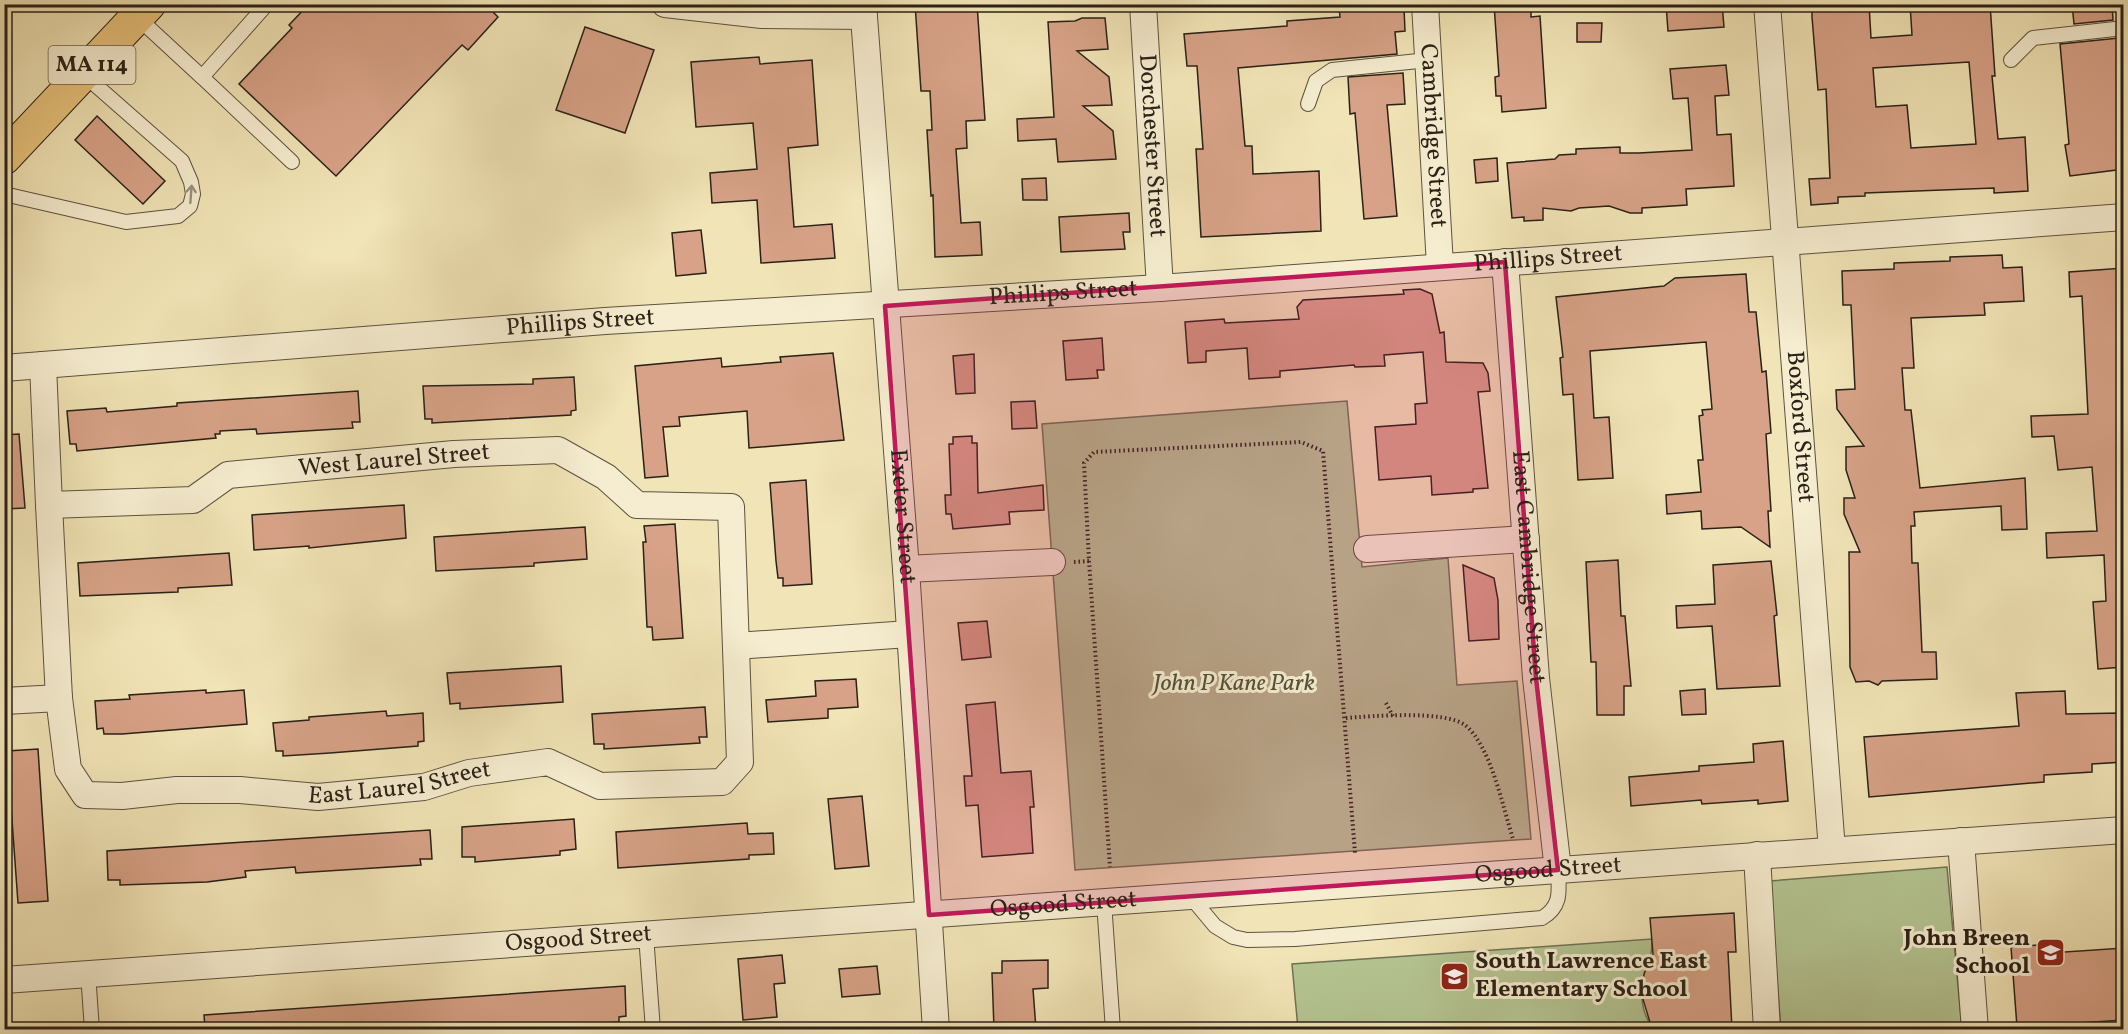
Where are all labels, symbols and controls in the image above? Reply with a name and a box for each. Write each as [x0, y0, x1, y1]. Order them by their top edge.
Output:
street label: Cambridge Street [1410, 43, 1455, 229]
road number: MA 114 [48, 46, 136, 84]
street label: Dorchester Street [1129, 53, 1174, 239]
one-way arrow [186, 185, 197, 204]
street label: Phillips Street [1473, 237, 1624, 282]
street label: Phillips Street [988, 272, 1139, 315]
street label: Phillips Street [505, 301, 656, 346]
street label: Boxford Street [1777, 350, 1822, 504]
street label: West Laurel Street [297, 436, 491, 486]
street label: Exeter Street [880, 448, 924, 585]
street label: East Cambridge Street [1502, 449, 1554, 686]
park label: John P Kane Park [1151, 667, 1315, 701]
street label: East Laurel Street [307, 753, 493, 814]
street label: Osgood Street [1474, 849, 1623, 893]
street label: Osgood Street [989, 883, 1138, 927]
street label: Osgood Street [504, 917, 653, 961]
place label: John Breen School [1903, 922, 2030, 984]
school or university icon: John Breen School [2035, 937, 2067, 969]
place label: South Lawrence East Elementary School [1475, 945, 1707, 1007]
school or university icon: South Lawrence East Elementary School [1438, 960, 1470, 992]

